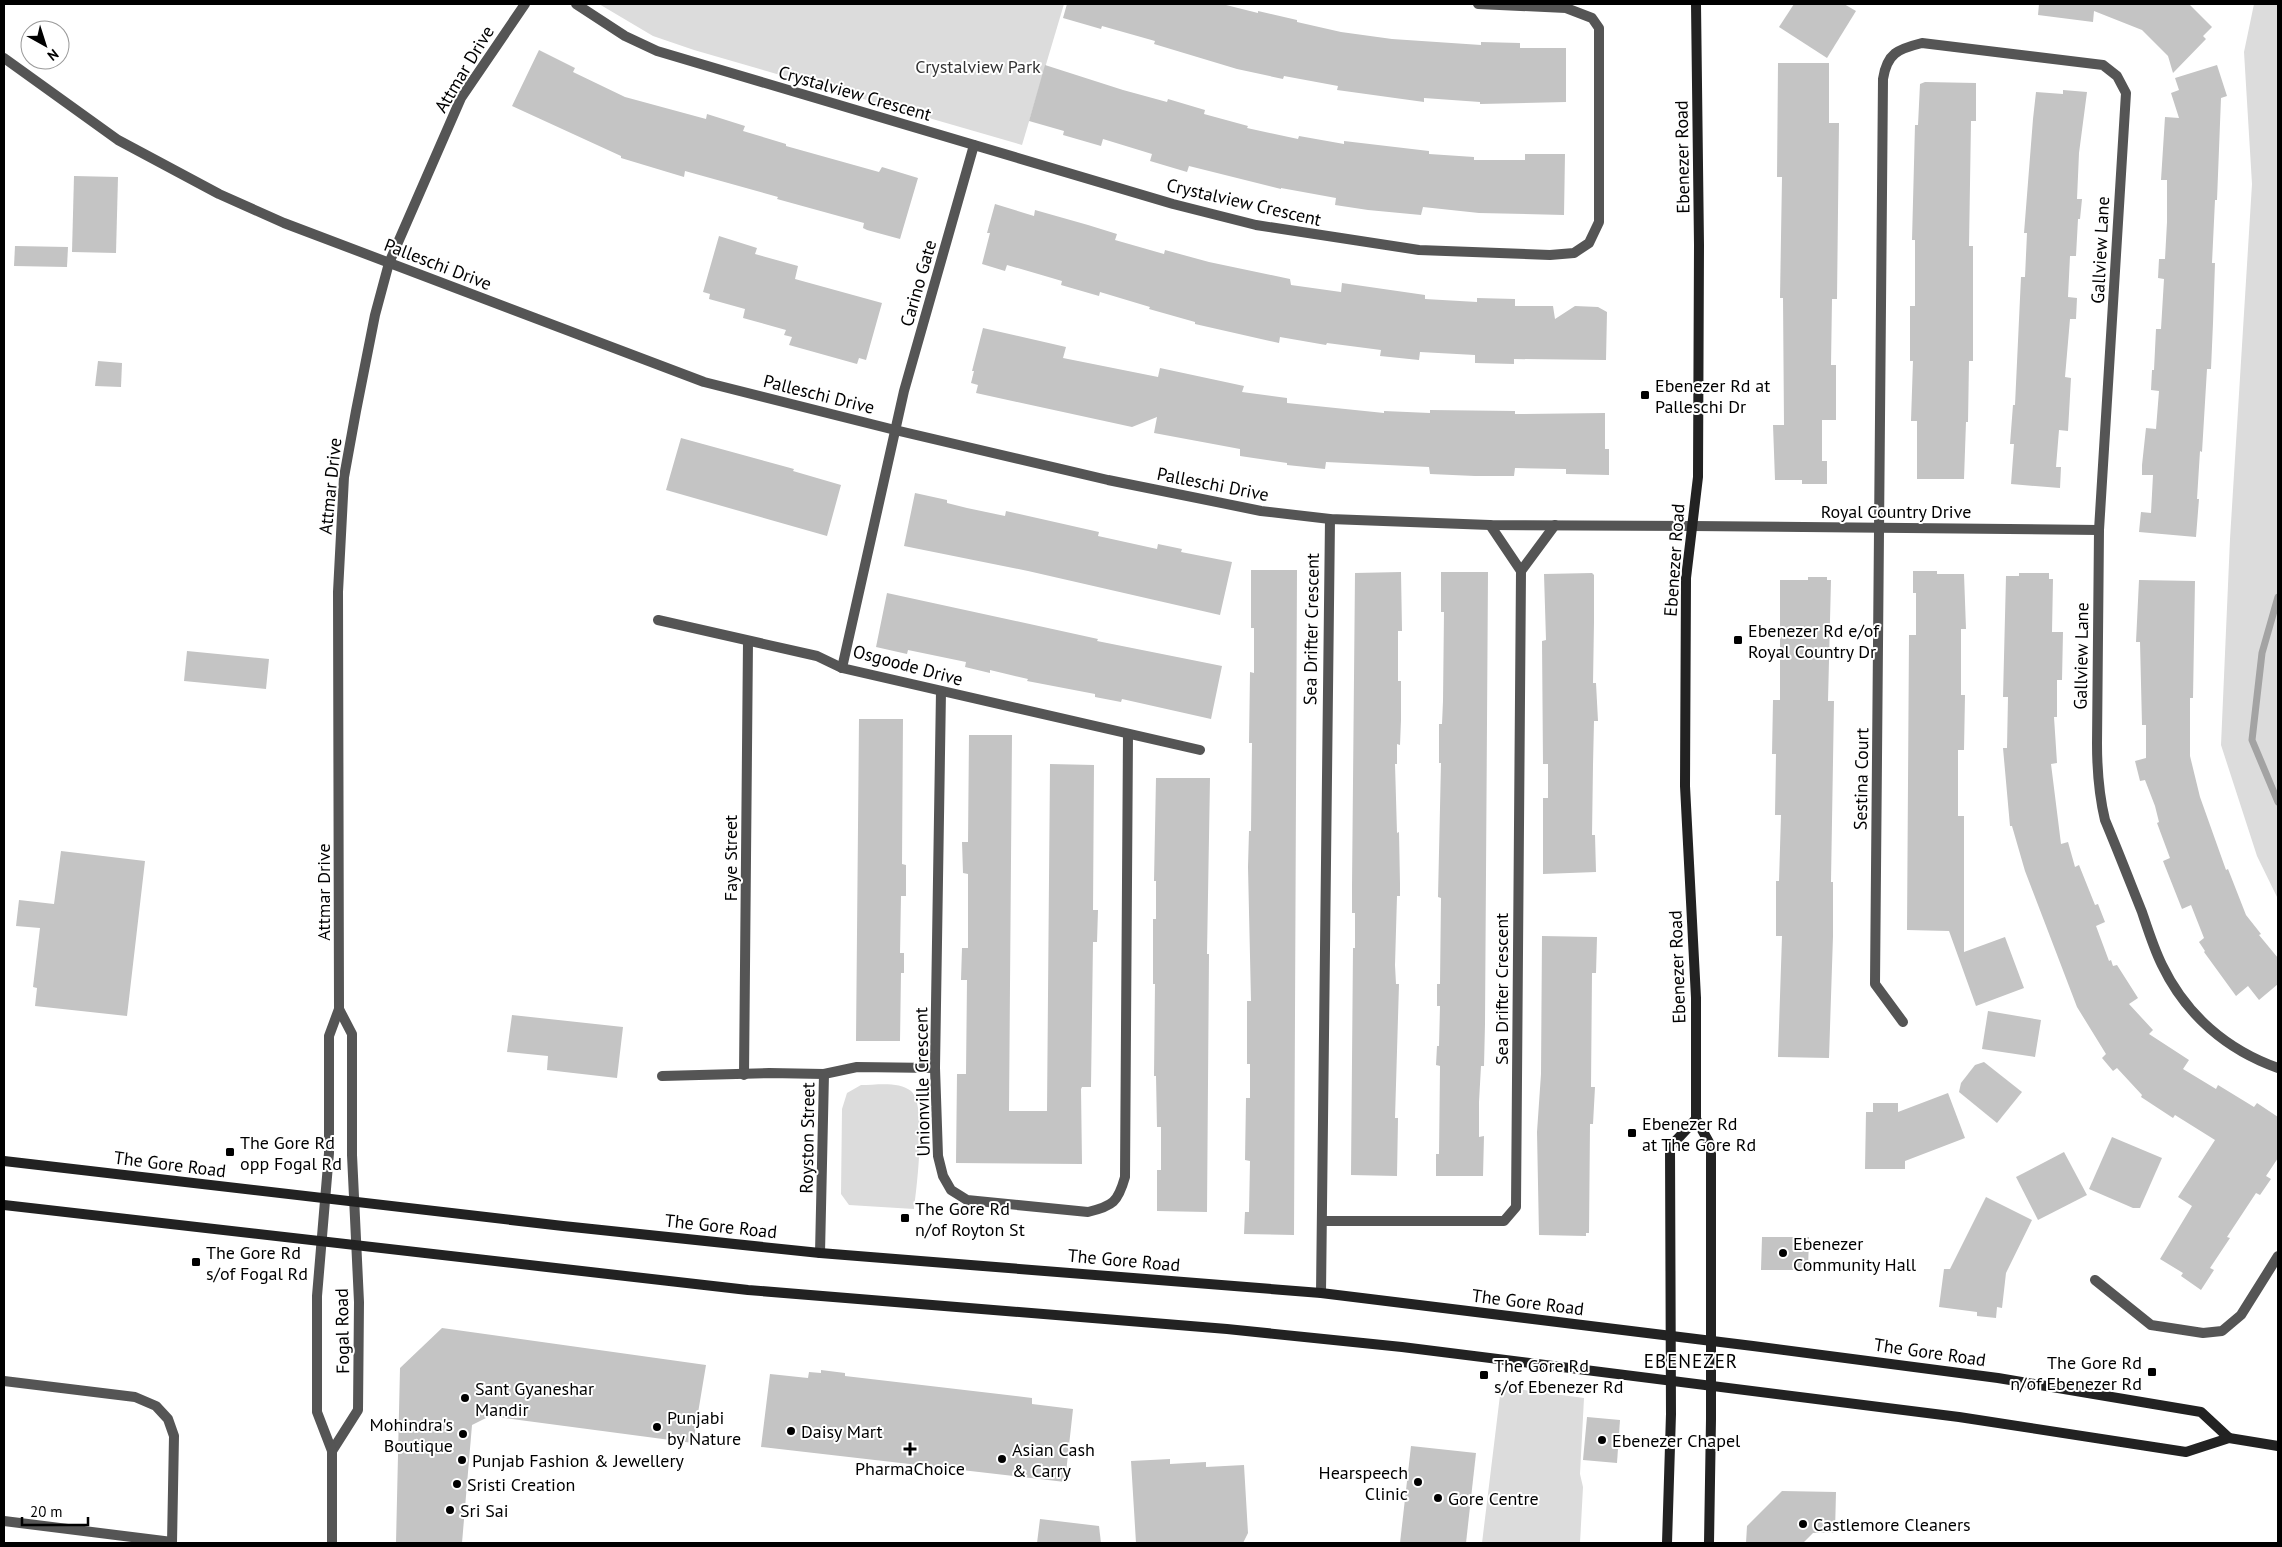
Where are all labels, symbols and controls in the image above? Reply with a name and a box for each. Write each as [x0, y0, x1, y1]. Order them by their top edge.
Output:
north arrow [20, 20, 70, 70]
street label: Attmar Drive [429, 21, 499, 117]
text: N [44, 45, 62, 65]
park label: Crystalview Park [915, 55, 1041, 78]
street label: Crystalview Crescent [776, 60, 934, 126]
street label: Ebenezer Road [1670, 100, 1694, 214]
street label: Crystalview Crescent [1164, 173, 1324, 231]
street label: Gallview Lane [2086, 196, 2114, 304]
street label: Palleschi Drive [381, 233, 495, 295]
street label: Carino Gate [895, 237, 941, 329]
street label: Palleschi Drive [761, 369, 877, 419]
place label: Ebenezer Rd at Palleschi Dr [1655, 374, 1770, 418]
marker: Ebenezer Rd at Palleschi Dr [1639, 389, 1651, 401]
street label: Attmar Drive [313, 436, 347, 536]
street label: Palleschi Drive [1155, 462, 1271, 506]
street label: Royal Country Drive [1821, 500, 1971, 523]
street label: Ebenezer Road [1659, 503, 1689, 617]
street label: Sea Drifter Crescent [1298, 553, 1324, 705]
street label: Gallview Lane [2069, 602, 2093, 710]
place label: Ebenezer Rd e/of Royal Country Dr [1748, 619, 1880, 663]
marker: Ebenezer Rd e/of Royal Country Dr [1732, 634, 1744, 646]
street label: Osgoode Drive [851, 639, 965, 691]
street label: Sestina Court [1849, 728, 1873, 830]
street label: Faye Street [719, 815, 742, 901]
street label: Attmar Drive [312, 843, 335, 941]
street label: Ebenezer Road [1664, 910, 1690, 1024]
street label: Sea Drifter Crescent [1490, 913, 1513, 1065]
street label: Unionville Crescent [909, 1007, 935, 1157]
street label: Royston Street [795, 1082, 819, 1194]
place label: Ebenezer Rd at The Gore Rd [1642, 1112, 1756, 1156]
marker: Ebenezer Rd at The Gore Rd [1626, 1127, 1638, 1139]
place label: The Gore Rd opp Fogal Rd [240, 1131, 342, 1175]
street label: The Gore Road [113, 1146, 227, 1182]
marker: The Gore Rd opp Fogal Rd [224, 1146, 236, 1158]
place label: The Gore Rd n/of Royton St [915, 1197, 1025, 1241]
street label: The Gore Road [664, 1209, 778, 1243]
marker: The Gore Rd n/of Royton St [899, 1212, 911, 1224]
place label: Ebenezer Community Hall [1793, 1232, 1917, 1276]
place label: The Gore Rd s/of Fogal Rd [206, 1241, 308, 1285]
street label: The Gore Road [1067, 1244, 1181, 1276]
marker: Ebenezer Community Hall [1777, 1247, 1789, 1259]
marker: The Gore Rd s/of Fogal Rd [190, 1256, 202, 1268]
street label: The Gore Road [1471, 1284, 1585, 1320]
street label: Fogal Road [330, 1288, 354, 1374]
street label: The Gore Road [1873, 1333, 1987, 1371]
district label: EBENEZER [1644, 1349, 1738, 1373]
place label: The Gore Rd n/of Ebenezer Rd [2010, 1351, 2142, 1395]
place label: The Gore Rd s/of Ebenezer Rd [1494, 1354, 1623, 1398]
marker: The Gore Rd n/of Ebenezer Rd [2146, 1366, 2158, 1378]
marker: The Gore Rd s/of Ebenezer Rd [1478, 1369, 1490, 1381]
place label: Sant Gyaneshar Mandir [475, 1377, 594, 1421]
marker: Sant Gyaneshar Mandir [459, 1392, 471, 1404]
place label: Punjabi by Nature [667, 1406, 741, 1450]
place label: Mohindra's Boutique [370, 1413, 453, 1457]
place label: Daisy Mart [801, 1420, 883, 1443]
marker: Punjabi by Nature [651, 1421, 663, 1433]
marker: Daisy Mart [785, 1425, 797, 1437]
marker: Mohindra's Boutique [457, 1428, 469, 1440]
place label: Ebenezer Chapel [1612, 1429, 1741, 1452]
marker: Ebenezer Chapel [1596, 1434, 1608, 1446]
place label: Asian Cash & Carry [1012, 1438, 1095, 1482]
marker: PharmaChoice [904, 1443, 916, 1455]
place label: Punjab Fashion & Jewellery [472, 1449, 685, 1472]
marker: Asian Cash & Carry [996, 1453, 1008, 1465]
marker: Punjab Fashion & Jewellery [456, 1454, 468, 1466]
place label: PharmaChoice [855, 1457, 965, 1480]
place label: Hearspeech Clinic [1319, 1461, 1408, 1505]
place label: Sristi Creation [467, 1473, 575, 1496]
marker: Hearspeech Clinic [1412, 1476, 1424, 1488]
marker: Sristi Creation [451, 1478, 463, 1490]
place label: Gore Centre [1448, 1487, 1539, 1510]
marker: Gore Centre [1432, 1492, 1444, 1504]
scale bar [22, 1494, 89, 1526]
place label: Sri Sai [460, 1499, 509, 1522]
text: 20 m [30, 1502, 63, 1521]
marker: Sri Sai [444, 1504, 456, 1516]
place label: Castlemore Cleaners [1813, 1513, 1971, 1536]
marker: Castlemore Cleaners [1797, 1518, 1809, 1530]

